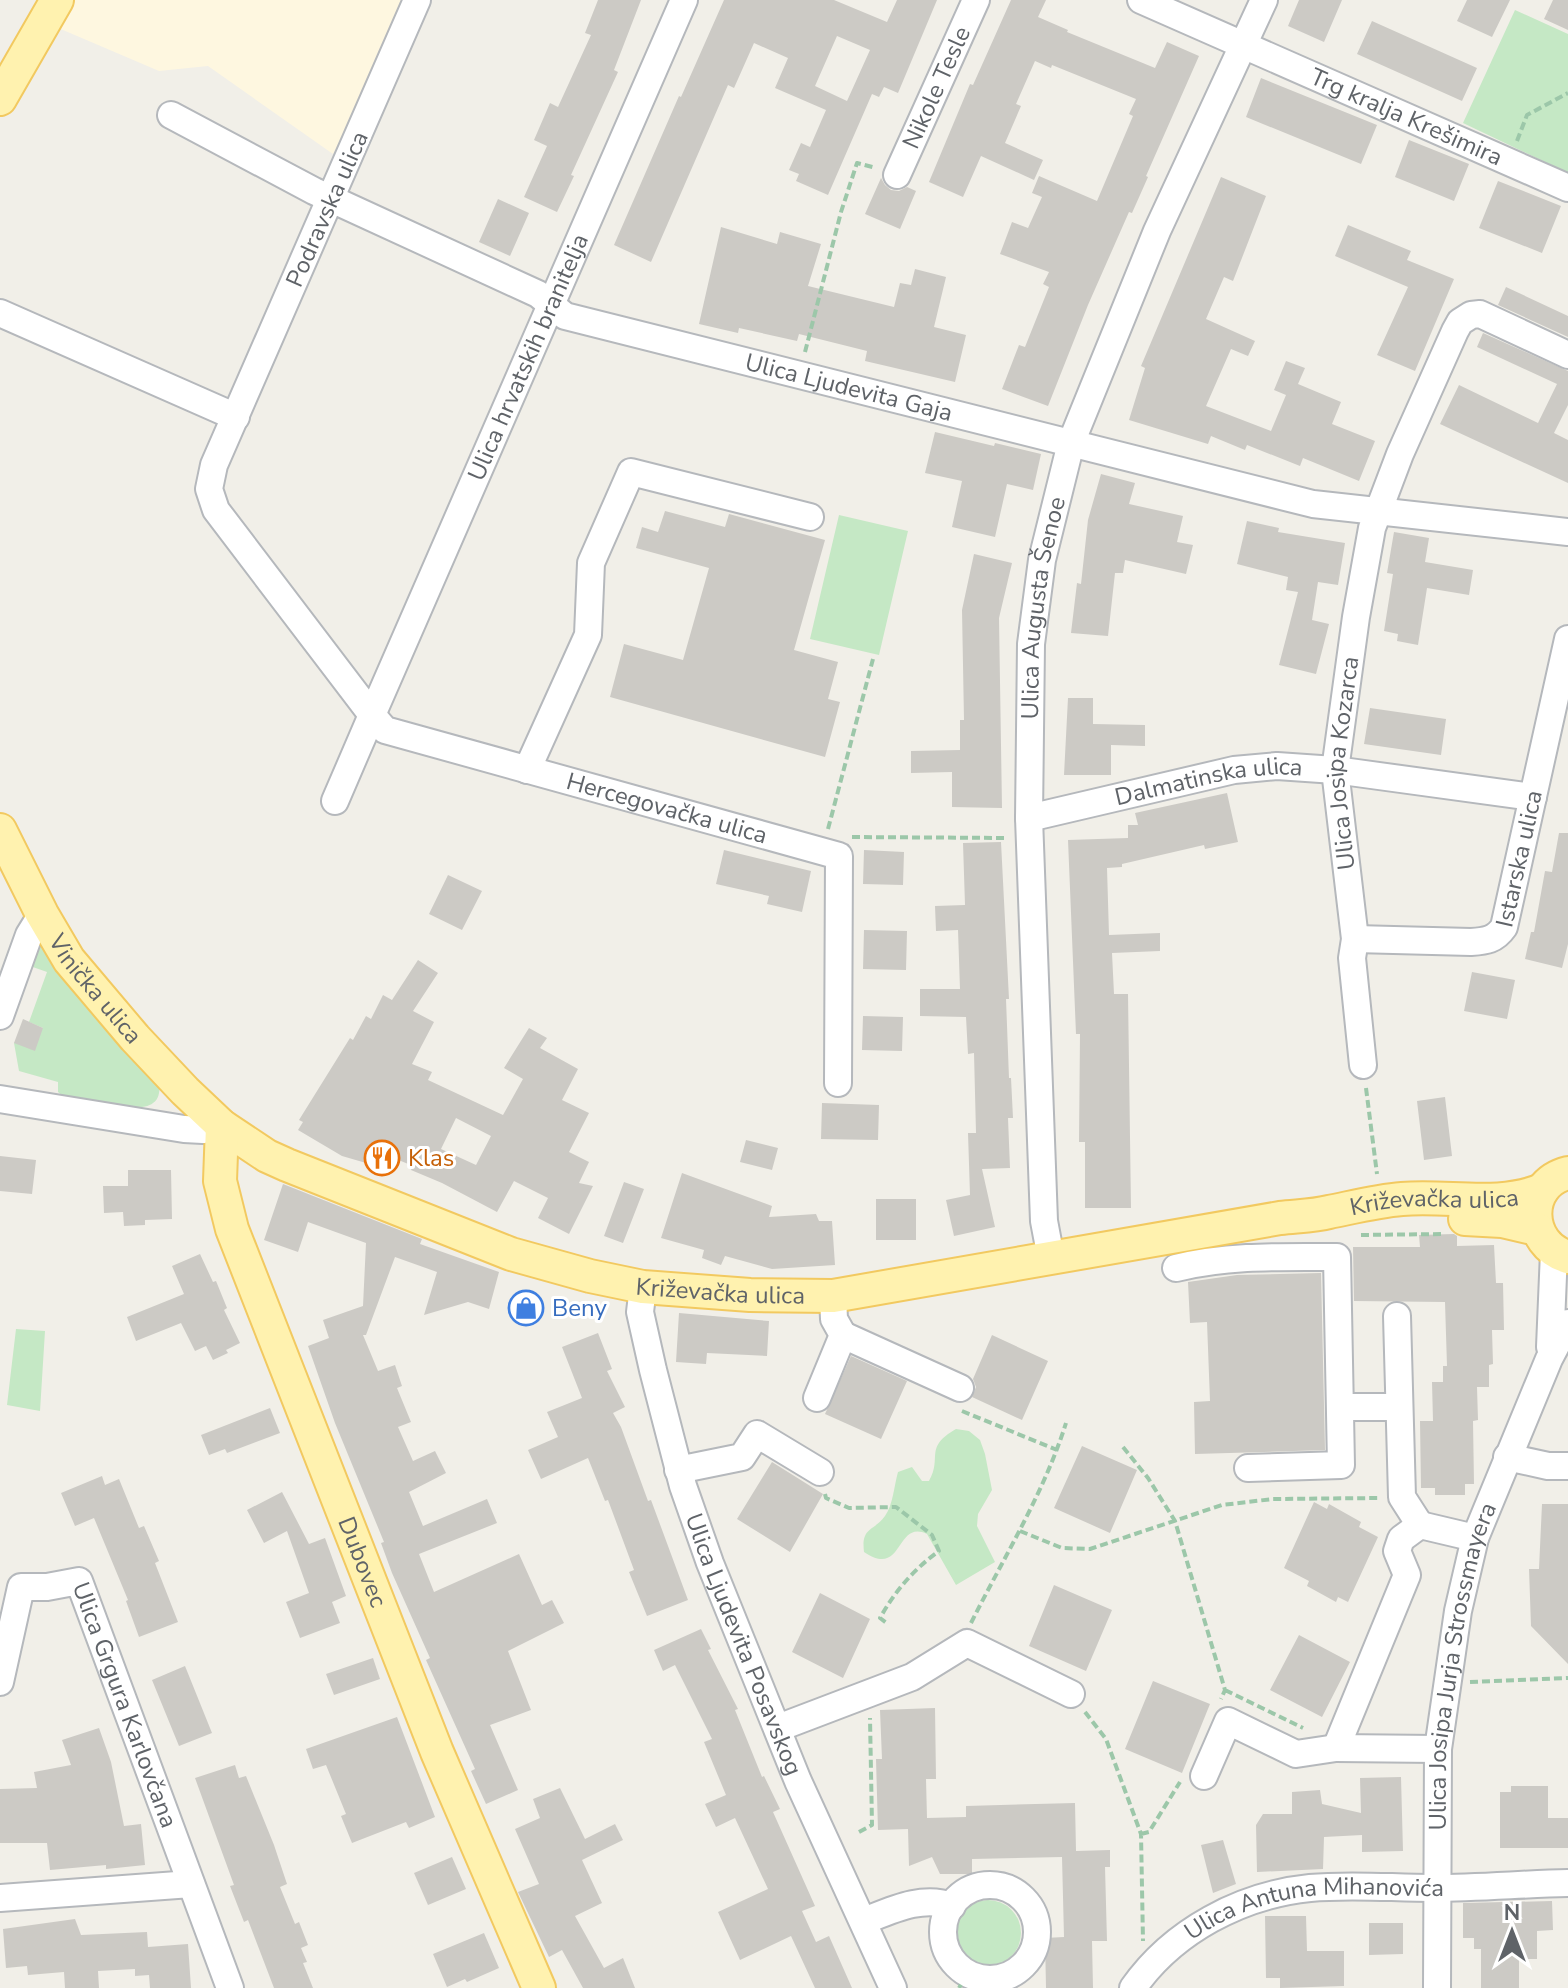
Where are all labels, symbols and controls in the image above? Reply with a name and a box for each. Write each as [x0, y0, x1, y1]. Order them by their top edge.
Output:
street label: Nikole Tesle [895, 21, 978, 154]
street label: Trg kralja Krešimira [1305, 61, 1508, 173]
street label: Podravska ulica [278, 126, 376, 292]
street label: Ulica hrvatskih branitelja [460, 229, 596, 486]
street label: Ulica Ljudevita Gaja [742, 346, 956, 429]
street label: Ulica Augusta Šenoe [1014, 493, 1073, 719]
street label: Ulica Josipa Kozarca [1319, 654, 1366, 872]
street label: Dalmatinska ulica [1112, 750, 1304, 813]
street label: Hercegovačka ulica [563, 765, 771, 851]
street label: Istarska ulica [1488, 787, 1550, 930]
street label: Vinička ulica [41, 927, 149, 1051]
restaurant icon: Klas [363, 1139, 401, 1177]
place label: Klas [408, 1142, 454, 1174]
street label: Križevačka ulica [1347, 1181, 1521, 1223]
street label: Križevačka ulica [635, 1271, 805, 1312]
shop icon: Beny [507, 1289, 545, 1327]
place label: Beny [552, 1292, 608, 1324]
street label: Ulica Josipa Jurja Strossmayera [1422, 1498, 1504, 1831]
street label: Ulica Ljudevita Posavskog [678, 1509, 810, 1780]
street label: Dubovec [330, 1512, 395, 1612]
street label: Ulica Grgura Karlovčana [65, 1578, 185, 1832]
street label: Ulica Antuna Mihanovića [1178, 1870, 1444, 1947]
north arrow [1472, 1892, 1552, 1972]
text: N [1504, 1898, 1520, 1928]

